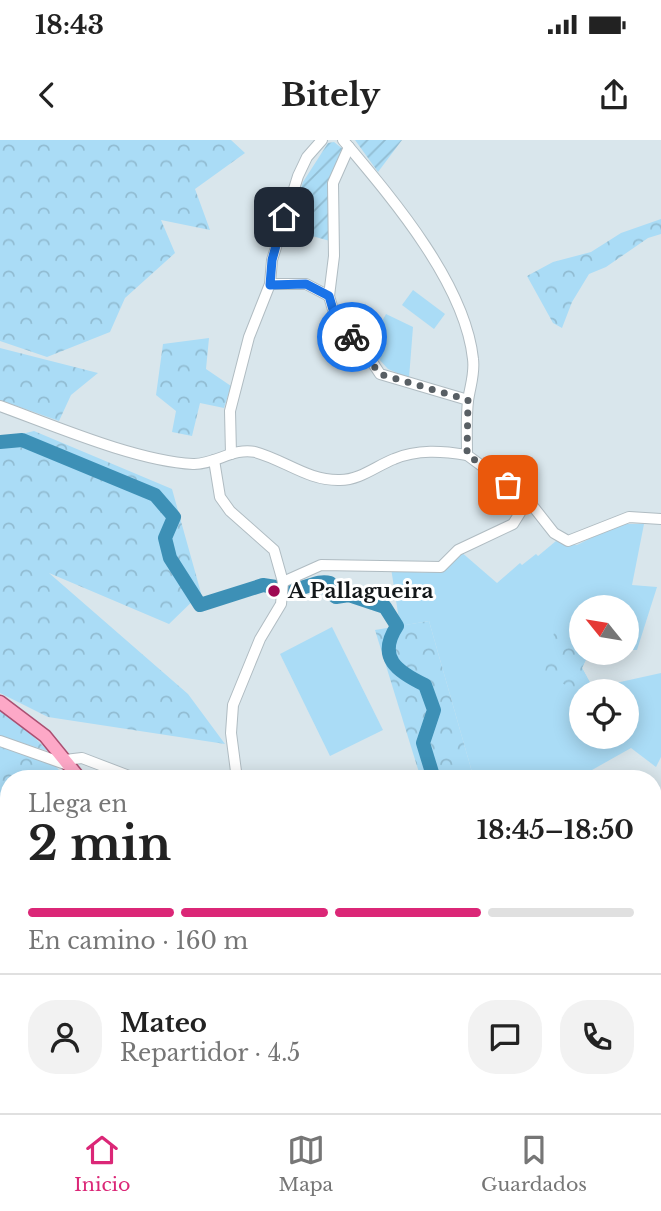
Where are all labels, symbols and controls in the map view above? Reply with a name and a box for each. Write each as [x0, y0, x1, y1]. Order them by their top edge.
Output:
text: 18:43 [35, 9, 104, 41]
text: Bitely [281, 75, 380, 115]
icon: back [28, 76, 66, 114]
icon: share [595, 76, 633, 114]
pin [254, 187, 314, 247]
icon: home [265, 198, 303, 236]
courier [317, 302, 387, 372]
icon: bike [333, 318, 371, 356]
pin [478, 455, 538, 515]
icon: bag [489, 466, 527, 504]
place label: A Pallagueira [287, 578, 434, 604]
marker: A Pallagueira [266, 583, 282, 599]
north arrow [569, 595, 639, 665]
map controls [569, 595, 639, 749]
button: locate [569, 679, 639, 749]
text: Llega en [28, 790, 127, 818]
text: 18:45–18:50 [477, 814, 634, 846]
text: 2 min [28, 815, 171, 872]
text: En camino · 160 m [28, 927, 248, 955]
button: person [28, 1000, 102, 1074]
button: chat [468, 1000, 542, 1074]
button: phone [560, 1000, 634, 1074]
text: Mateo [120, 1007, 207, 1039]
text: Repartidor · 4.5 [120, 1039, 300, 1067]
tab: Inicio [74, 1131, 131, 1196]
tab: Mapa [278, 1131, 333, 1196]
tab: Guardados [481, 1131, 587, 1196]

